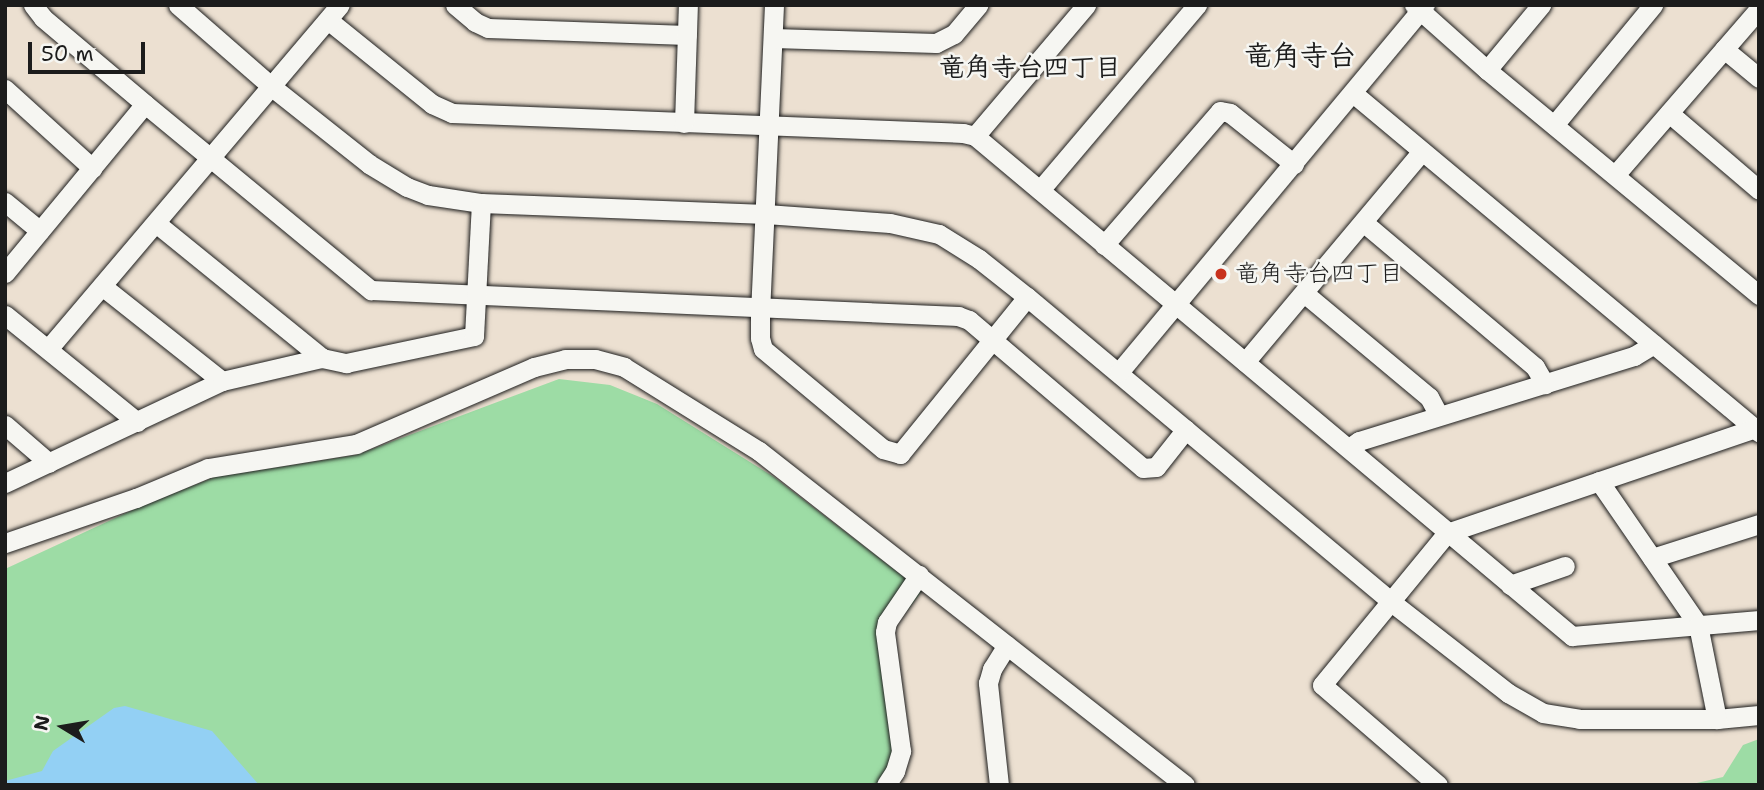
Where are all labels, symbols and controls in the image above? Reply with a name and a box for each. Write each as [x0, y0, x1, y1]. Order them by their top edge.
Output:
scale bar [32, 28, 149, 72]
district label: 竜角寺台 [1244, 38, 1356, 72]
text: 50 m [41, 40, 94, 68]
district label: 竜角寺台四丁目 [939, 51, 1121, 83]
place label: 竜角寺台四丁目 [1235, 260, 1403, 288]
marker: 竜角寺台四丁目 [1213, 266, 1229, 282]
north arrow [28, 692, 98, 762]
text: N [28, 713, 56, 733]

